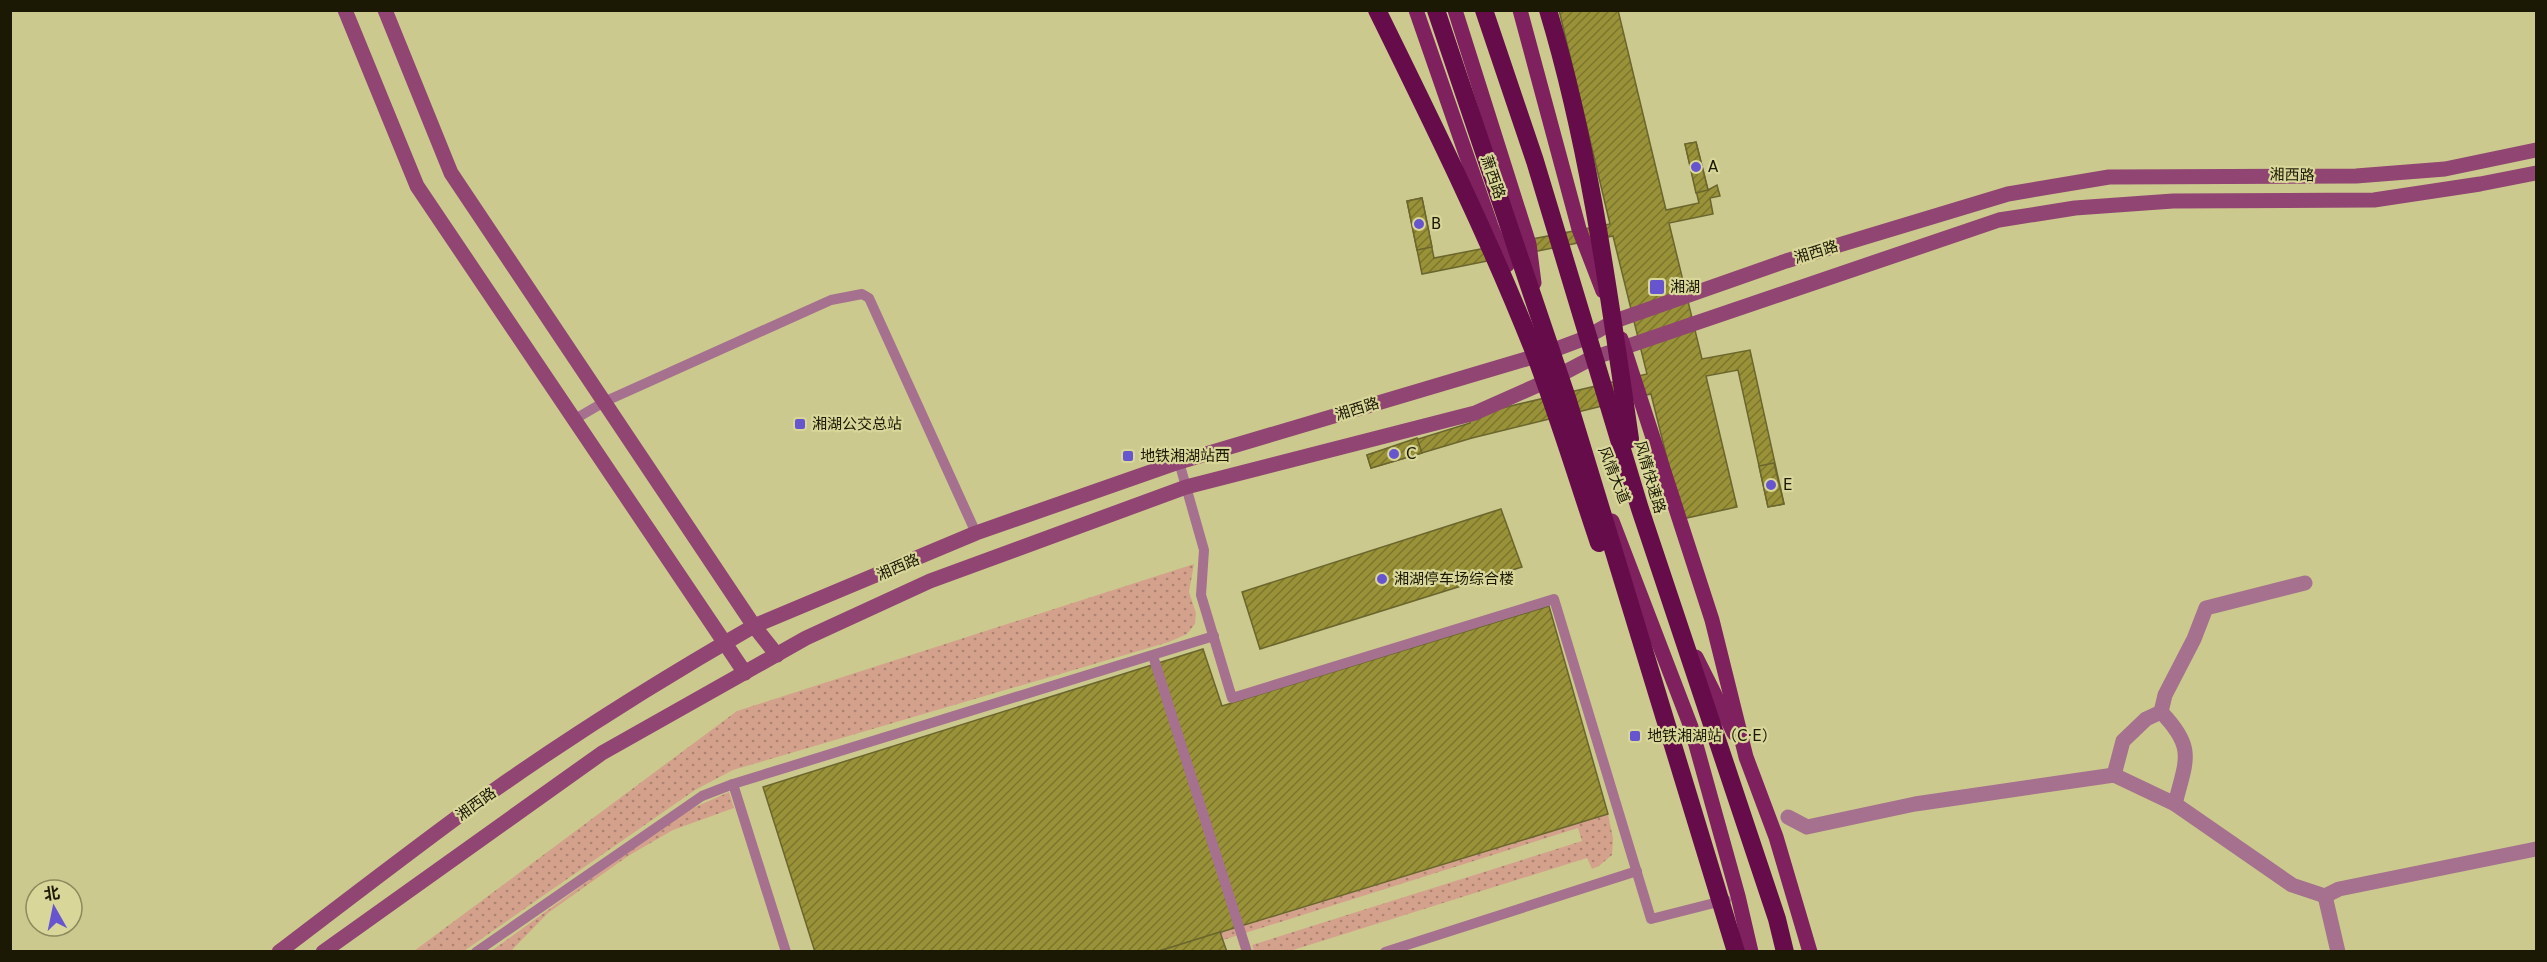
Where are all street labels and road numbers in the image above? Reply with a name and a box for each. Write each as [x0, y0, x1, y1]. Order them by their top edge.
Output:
street label: 萧西路 [1477, 153, 1509, 201]
street label: 湘西路 [2269, 166, 2315, 184]
street label: 湘西路 [1792, 237, 1840, 267]
street label: 湘西路 [1333, 394, 1381, 424]
street label: 风情快速路 [1631, 438, 1669, 516]
street label: 风情大道 [1594, 444, 1634, 506]
street label: 湘西路 [874, 550, 922, 584]
street label: 湘西路 [453, 783, 499, 825]

